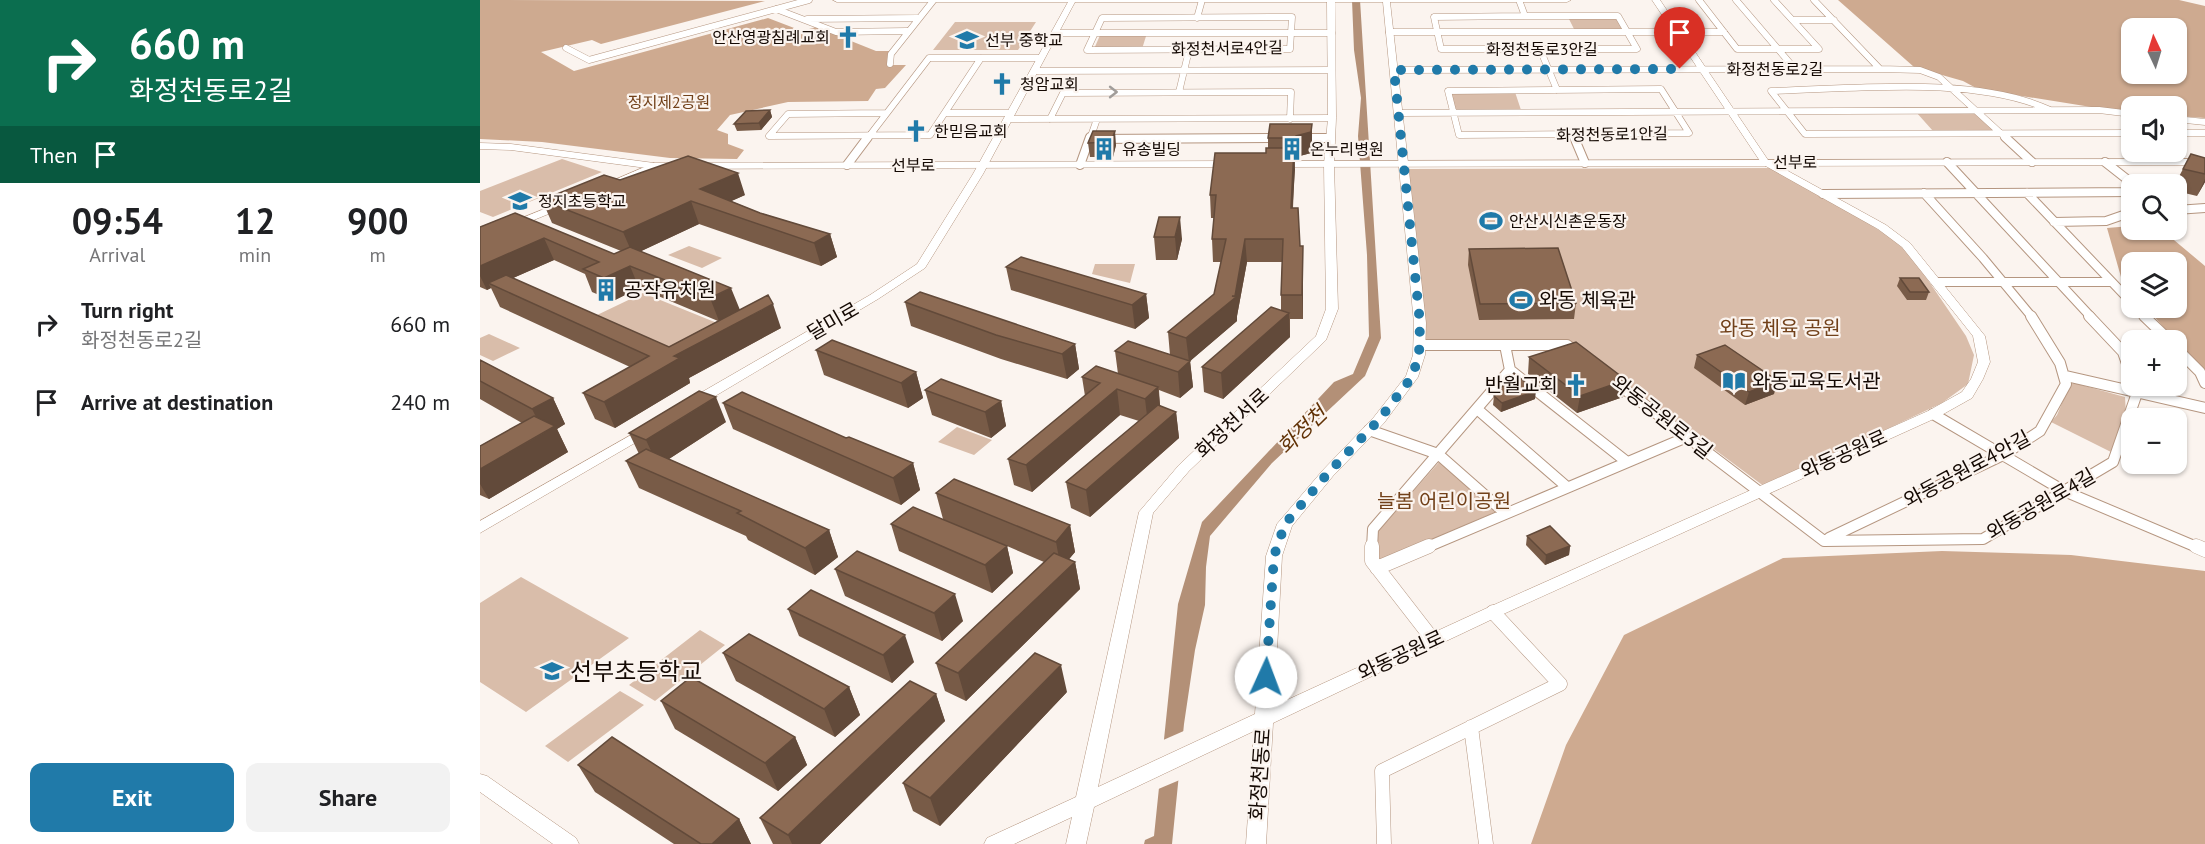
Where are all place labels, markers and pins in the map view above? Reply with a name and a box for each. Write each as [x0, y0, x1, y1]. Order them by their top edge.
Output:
pin [1654, 7, 1705, 69]
church icon: 안산영광침례교회 [835, 24, 861, 50]
place label: 안산영광침례교회 [712, 27, 830, 47]
school or university icon: 선부 중학교 [954, 27, 980, 53]
place label: 선부 중학교 [985, 30, 1063, 50]
church icon: 청암교회 [989, 71, 1015, 97]
place label: 청암교회 [1020, 74, 1079, 94]
church icon: 한믿음교회 [903, 118, 929, 144]
place label: 한믿음교회 [934, 121, 1008, 141]
building icon: 유송빌딩 [1091, 136, 1117, 162]
building icon: 온누리병원 [1279, 136, 1305, 162]
place label: 유송빌딩 [1122, 139, 1181, 159]
place label: 온누리병원 [1310, 139, 1384, 159]
school or university icon: 정지초등학교 [507, 188, 533, 214]
place label: 정지초등학교 [538, 191, 626, 211]
sports icon: 안산시신촌운동장 [1478, 208, 1504, 234]
place label: 안산시신촌운동장 [1509, 211, 1627, 231]
building icon: 공작유치원 [593, 277, 619, 303]
place label: 공작유치원 [624, 277, 716, 303]
sports icon: 와동 체육관 [1508, 287, 1534, 313]
place label: 와동 체육관 [1539, 287, 1636, 313]
library icon: 와동교육도서관 [1721, 368, 1747, 394]
place label: 와동교육도서관 [1752, 368, 1881, 394]
place label: 반월교회 [1484, 372, 1558, 398]
church icon: 반월교회 [1563, 372, 1589, 398]
place label: 선부초등학교 [570, 656, 702, 687]
school or university icon: 선부초등학교 [539, 658, 565, 684]

